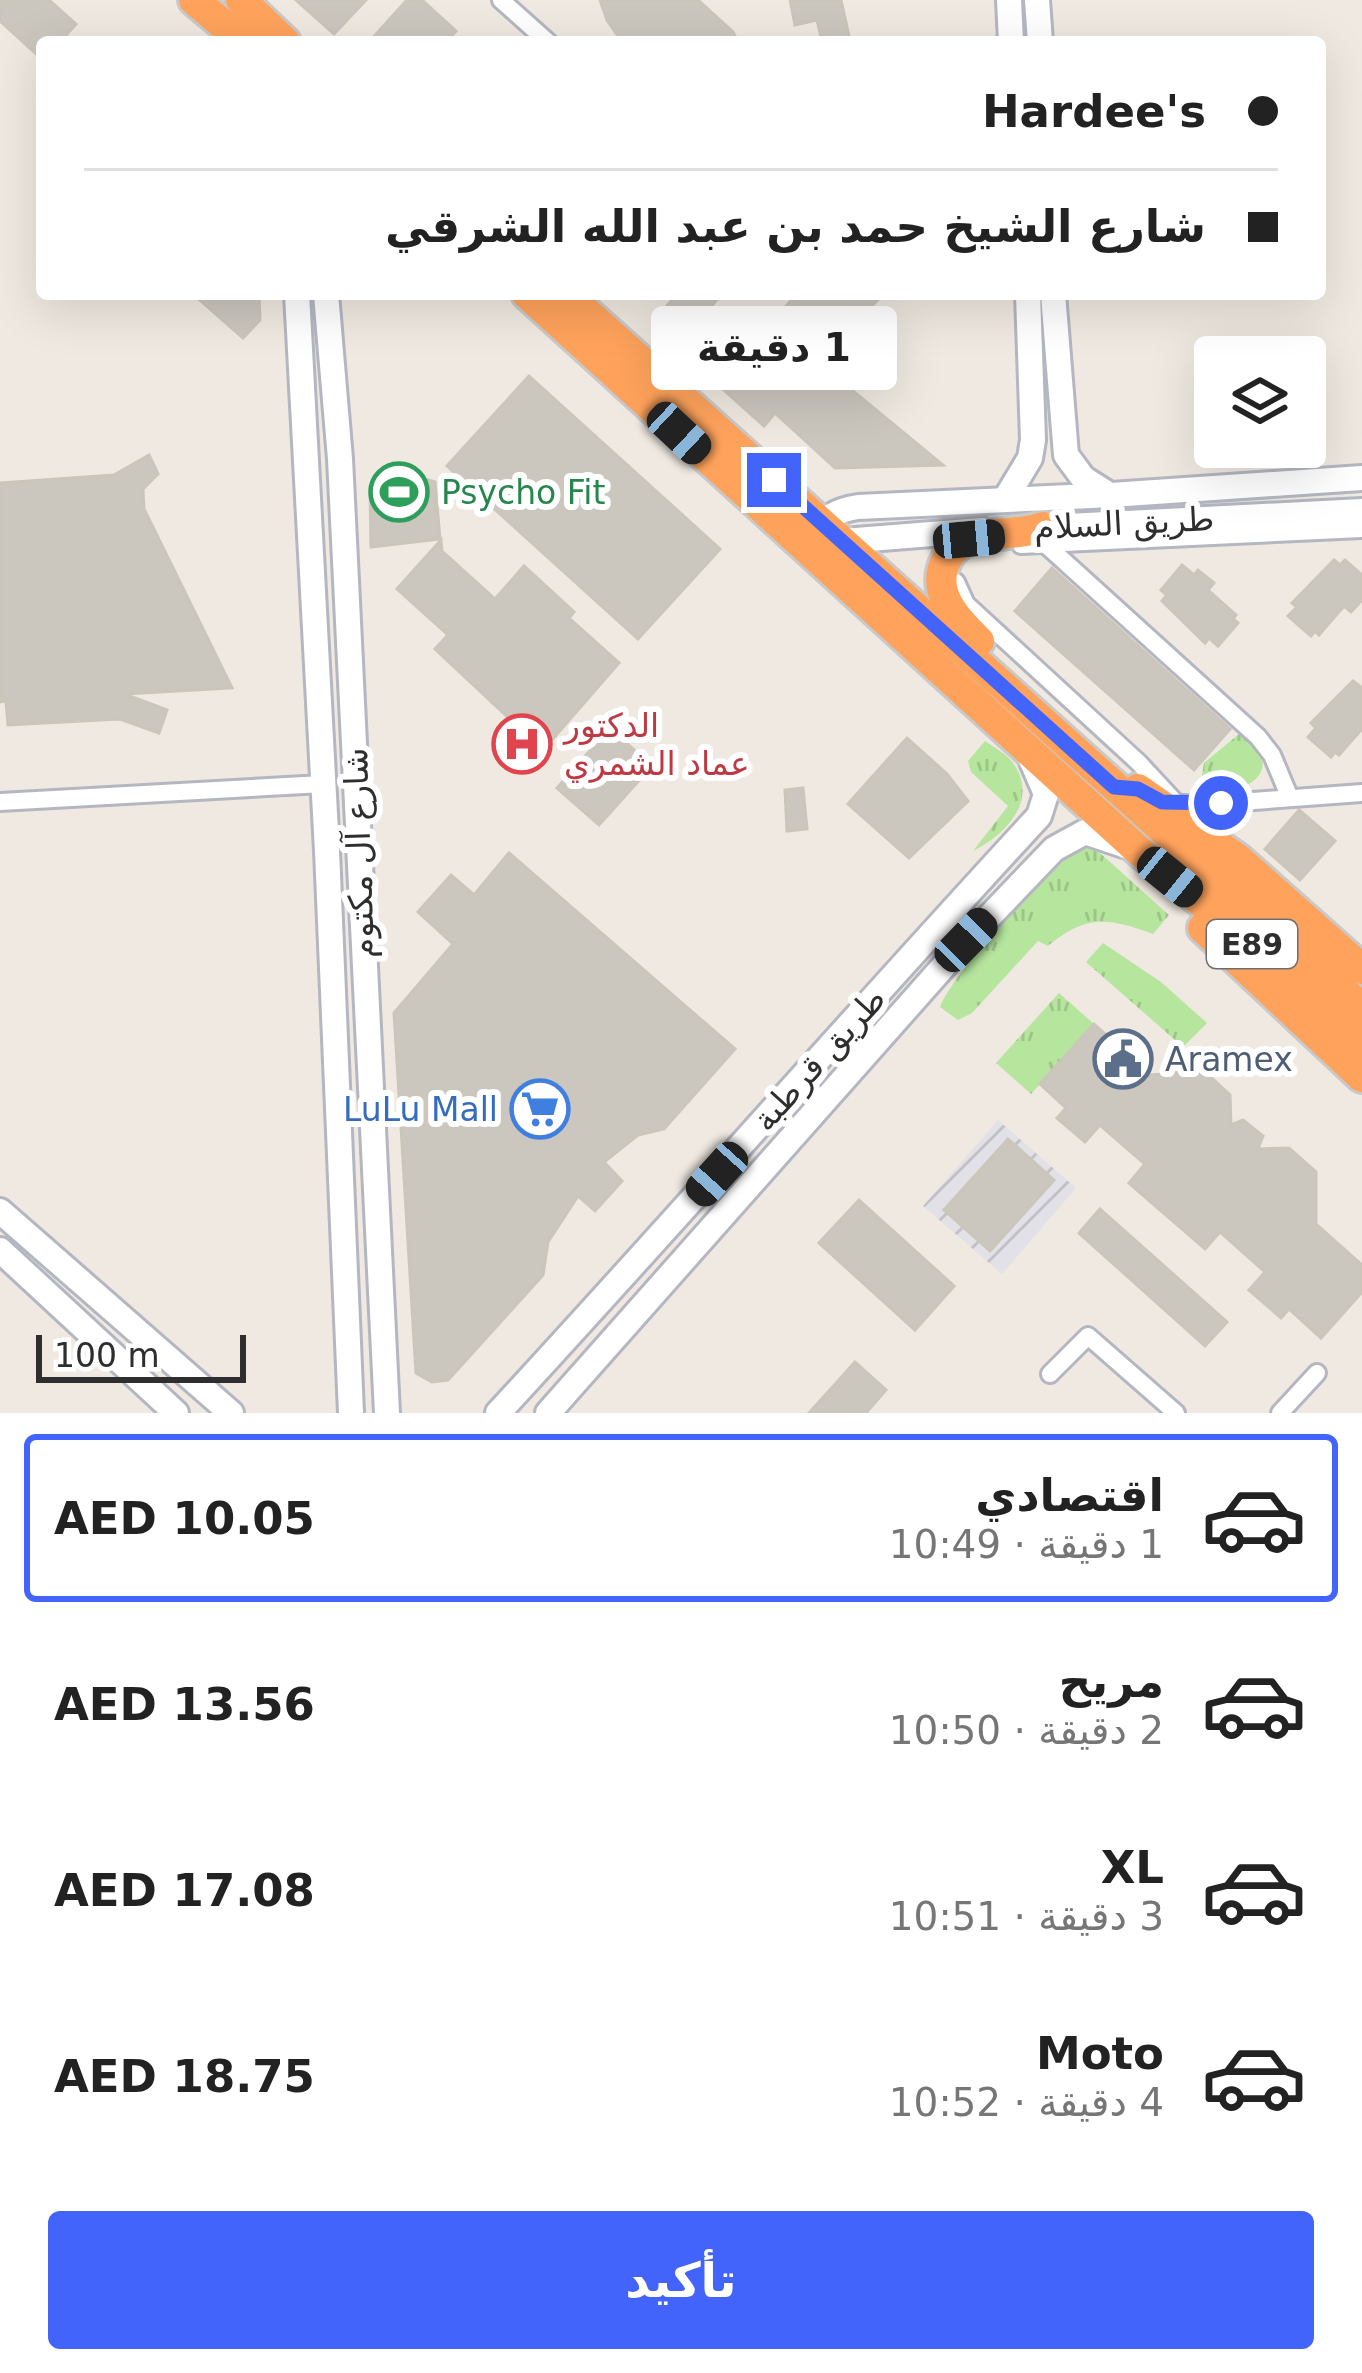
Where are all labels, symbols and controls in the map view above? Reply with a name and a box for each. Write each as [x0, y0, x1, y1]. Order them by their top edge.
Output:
text: Hardee's [982, 85, 1206, 138]
text: شارع الشيخ حمد بن عبد الله الشرقي [385, 200, 1206, 253]
callout: 1 دقيقة [651, 306, 897, 390]
text: 1 دقيقة [697, 325, 851, 370]
map controls [1194, 336, 1326, 468]
button: layers [1194, 336, 1326, 468]
car [640, 395, 718, 471]
route end [747, 453, 801, 507]
sports icon: Psycho Fit [368, 461, 430, 523]
place label: Psycho Fit [441, 473, 606, 512]
street label: طريق السلام [1033, 499, 1215, 548]
car [932, 518, 1006, 560]
place label: الدكتور عماد الشمري [562, 706, 750, 783]
hospital icon: الدكتور عماد الشمري [491, 713, 553, 775]
street label: شارع آل مكتوم [336, 747, 382, 959]
route start [1194, 776, 1248, 830]
car [1131, 840, 1209, 914]
car [928, 902, 1004, 978]
road number: E89 [1207, 920, 1297, 968]
street label: طريق قرطبة [744, 979, 894, 1139]
public building icon: Aramex [1092, 1028, 1154, 1090]
place label: Aramex [1165, 1040, 1293, 1079]
supermarket icon: LuLu Mall [509, 1078, 571, 1140]
place label: LuLu Mall [343, 1090, 498, 1129]
car [680, 1135, 754, 1213]
scale bar [36, 1329, 246, 1382]
text: 100 m [54, 1336, 160, 1375]
icon: car [1200, 1464, 1308, 1572]
text: اقتصادي [975, 1469, 1164, 1522]
text: AED 10.05 [54, 1492, 315, 1545]
text: 1 دقيقة · 10:49 [889, 1522, 1164, 1567]
icon: car [1200, 1650, 1308, 1758]
text: مريح [1059, 1655, 1164, 1708]
text: AED 13.56 [54, 1678, 315, 1731]
text: 2 دقيقة · 10:50 [889, 1708, 1164, 1753]
icon: car [1200, 1836, 1308, 1944]
text: XL [1101, 1841, 1164, 1894]
text: AED 17.08 [54, 1864, 315, 1917]
text: 3 دقيقة · 10:51 [889, 1894, 1164, 1939]
icon: car [1200, 2022, 1308, 2130]
text: Moto [1036, 2027, 1164, 2080]
text: AED 18.75 [54, 2050, 315, 2103]
text: 4 دقيقة · 10:52 [889, 2080, 1164, 2125]
button: تأكيد [48, 2211, 1314, 2349]

